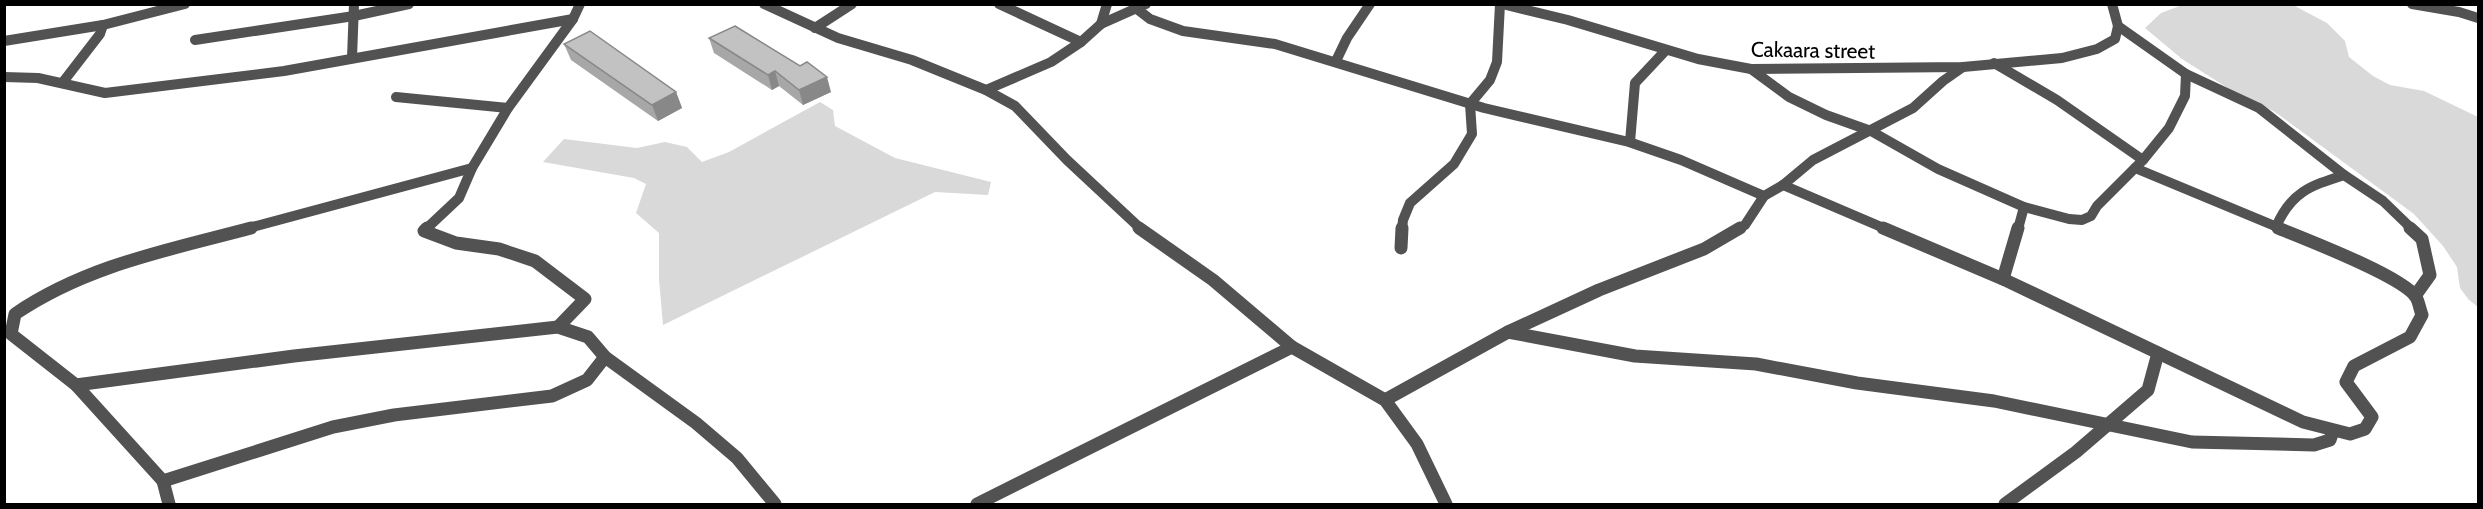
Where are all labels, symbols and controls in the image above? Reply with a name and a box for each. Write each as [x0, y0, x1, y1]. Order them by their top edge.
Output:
street label: Cakaara street [1751, 36, 1875, 64]

